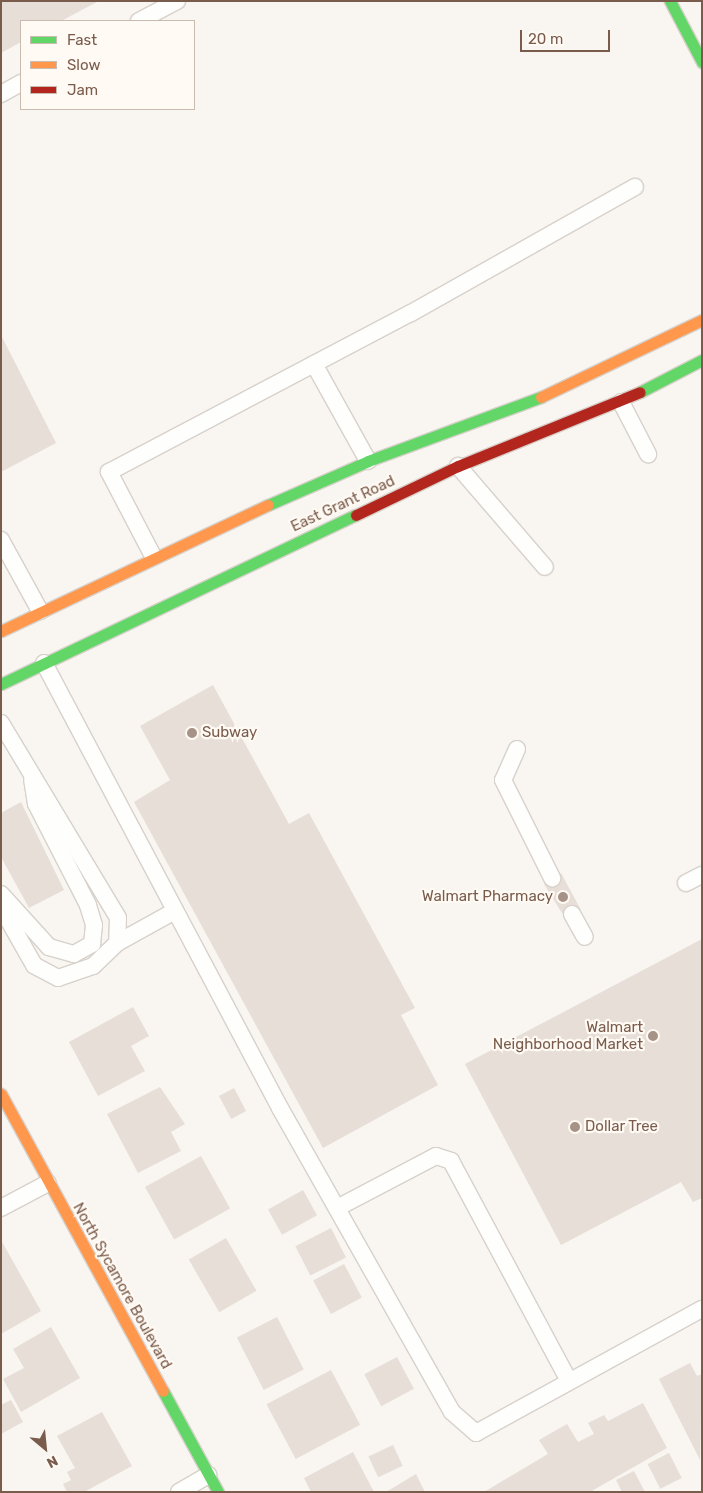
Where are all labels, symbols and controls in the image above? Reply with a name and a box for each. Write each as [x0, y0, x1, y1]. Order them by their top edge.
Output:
legend [20, 20, 195, 110]
scale bar [523, 20, 613, 52]
text: 20 m [528, 30, 563, 48]
text: Fast [67, 31, 97, 49]
text: Slow [67, 56, 100, 74]
text: Jam [67, 81, 98, 99]
street label: East Grant Road [288, 472, 398, 536]
place label: Subway [202, 724, 257, 742]
marker: Subway [186, 727, 198, 739]
place label: Walmart Pharmacy [422, 888, 553, 906]
marker: Walmart Pharmacy [557, 891, 569, 903]
place label: Walmart Neighborhood Market [493, 1018, 643, 1053]
marker: Walmart Neighborhood Market [647, 1030, 659, 1042]
place label: Dollar Tree [585, 1118, 659, 1136]
marker: Dollar Tree [569, 1121, 581, 1133]
street label: North Sycamore Boulevard [69, 1200, 175, 1372]
north arrow [20, 1423, 70, 1473]
text: N [44, 1452, 61, 1472]

